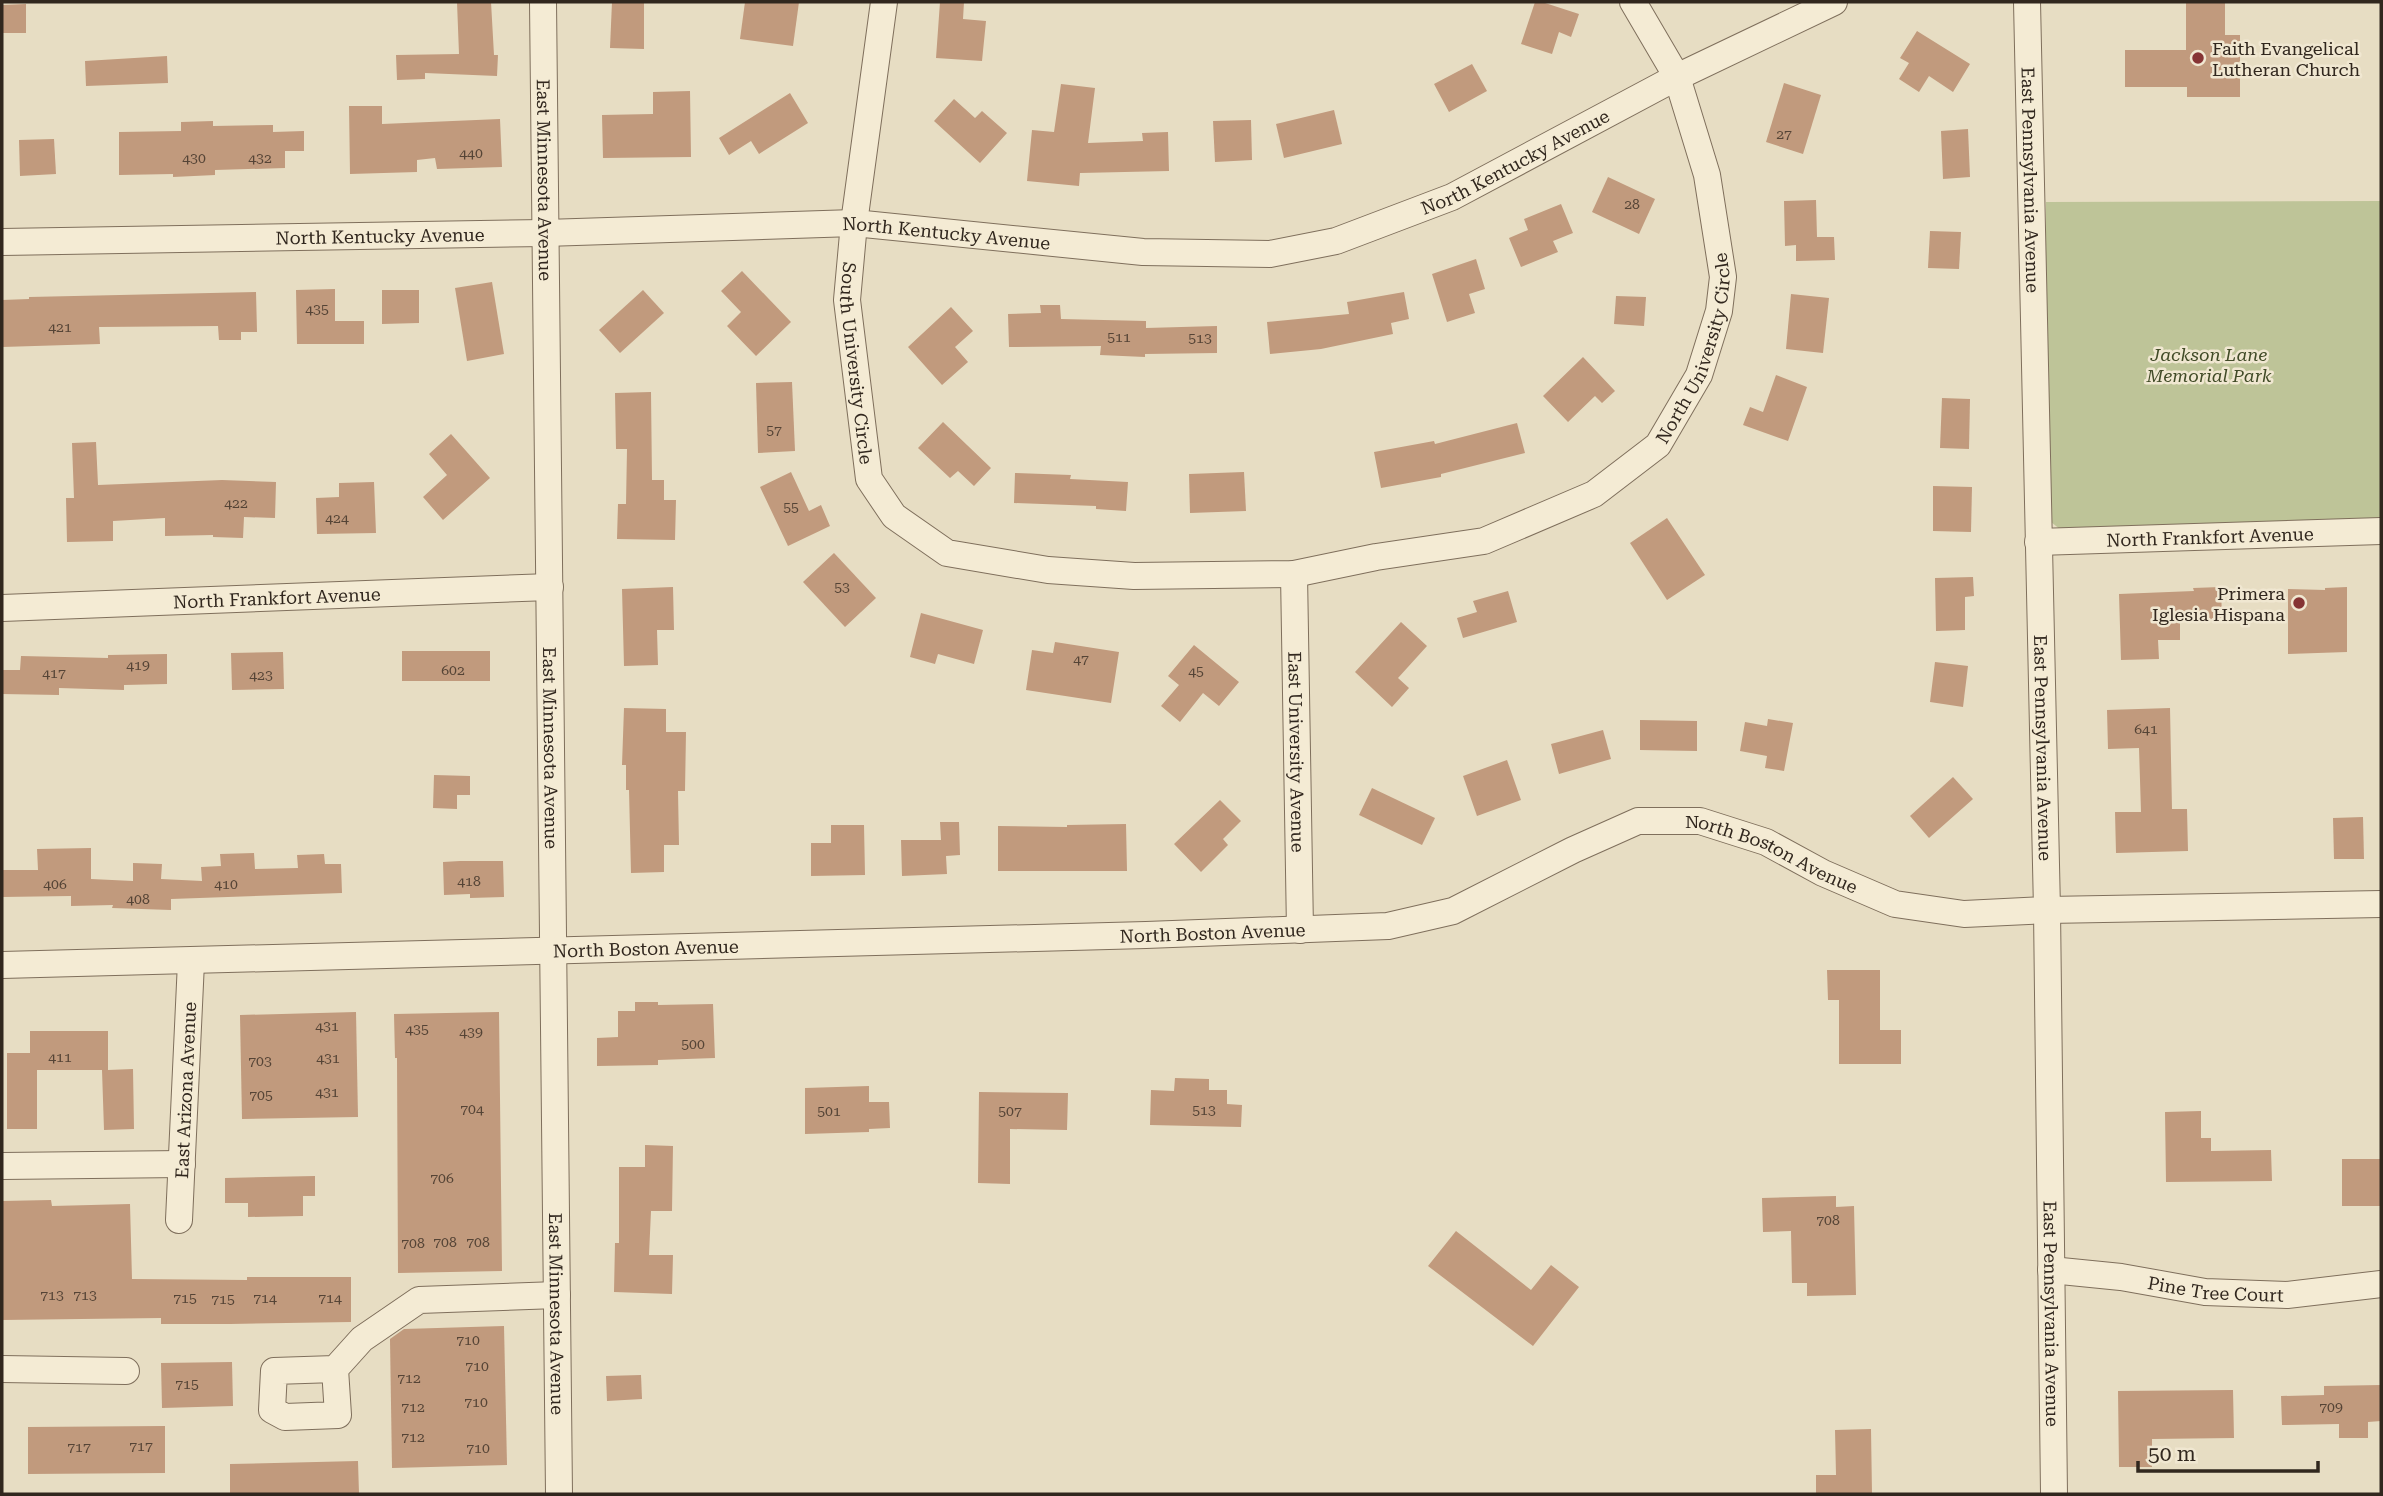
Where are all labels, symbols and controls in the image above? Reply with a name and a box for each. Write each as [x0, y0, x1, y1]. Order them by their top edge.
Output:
place label: Faith Evangelical Lutheran Church [2212, 38, 2361, 80]
marker: Faith Evangelical Lutheran Church [2190, 50, 2206, 66]
street label: East Pennsylvania Avenue [2018, 67, 2044, 293]
street label: East Minnesota Avenue [533, 79, 556, 281]
street label: North Kentucky Avenue [1418, 105, 1613, 218]
house number: 27 [1776, 126, 1792, 142]
house number: 440 [459, 145, 483, 161]
house number: 430 [182, 150, 206, 166]
house number: 432 [248, 150, 272, 166]
house number: 28 [1624, 196, 1640, 212]
street label: North Kentucky Avenue [842, 212, 1052, 253]
street label: North Kentucky Avenue [275, 224, 485, 248]
street label: North University Circle [1651, 251, 1734, 447]
street label: South University Circle [836, 261, 878, 466]
house number: 435 [305, 301, 329, 317]
house number: 421 [48, 319, 72, 335]
house number: 511 [1107, 329, 1131, 345]
house number: 513 [1188, 330, 1212, 346]
park label: Jackson Lane Memorial Park [2145, 344, 2272, 386]
house number: 57 [766, 422, 782, 438]
house number: 422 [224, 495, 248, 511]
house number: 55 [783, 499, 799, 515]
house number: 424 [325, 510, 349, 526]
street label: North Frankfort Avenue [2106, 523, 2314, 550]
house number: 53 [834, 579, 850, 595]
street label: North Frankfort Avenue [173, 583, 381, 612]
place label: Primera Iglesia Hispana [2152, 583, 2285, 625]
marker: Primera Iglesia Hispana [2291, 595, 2307, 611]
street label: East Pennsylvania Avenue [2030, 634, 2056, 861]
street label: East Minnesota Avenue [539, 647, 563, 849]
house number: 47 [1073, 651, 1089, 667]
street label: East University Avenue [1285, 651, 1309, 853]
house number: 419 [126, 657, 150, 673]
house number: 602 [441, 662, 465, 678]
house number: 45 [1188, 663, 1204, 679]
house number: 417 [42, 665, 66, 681]
house number: 423 [249, 667, 273, 683]
house number: 641 [2134, 721, 2158, 737]
street label: North Boston Avenue [1685, 811, 1861, 897]
house number: 418 [457, 873, 481, 889]
house number: 406 [43, 876, 67, 892]
house number: 410 [214, 876, 238, 892]
house number: 408 [126, 891, 150, 907]
street label: North Boston Avenue [1119, 919, 1306, 946]
street label: North Boston Avenue [553, 935, 739, 961]
street label: East Arizona Avenue [170, 1001, 200, 1179]
house number: 431 [315, 1018, 339, 1034]
house number: 435 [405, 1021, 429, 1037]
house number: 439 [459, 1024, 483, 1040]
house number: 500 [681, 1036, 705, 1052]
house number: 411 [48, 1049, 72, 1065]
house number: 431 [316, 1050, 340, 1066]
house number: 703 [248, 1053, 272, 1069]
house number: 431 [315, 1084, 339, 1100]
house number: 705 [249, 1087, 273, 1103]
house number: 704 [460, 1101, 484, 1117]
house number: 513 [1192, 1102, 1216, 1118]
house number: 501 [817, 1103, 841, 1119]
house number: 507 [998, 1103, 1022, 1119]
house number: 706 [430, 1170, 454, 1186]
street label: East Pennsylvania Avenue [2040, 1201, 2064, 1427]
house number: 708 [1816, 1212, 1840, 1228]
street label: East Minnesota Avenue [545, 1213, 569, 1415]
house number: 708 [433, 1234, 457, 1250]
house number: 708 [466, 1234, 490, 1250]
house number: 708 [401, 1235, 425, 1251]
street label: Pine Tree Court [2146, 1271, 2284, 1305]
house number: 713 [40, 1287, 64, 1303]
house number: 713 [73, 1287, 97, 1303]
house number: 715 [173, 1290, 197, 1306]
house number: 714 [253, 1290, 277, 1306]
house number: 714 [318, 1290, 342, 1306]
house number: 715 [211, 1291, 235, 1307]
house number: 710 [456, 1332, 480, 1348]
house number: 710 [465, 1358, 489, 1374]
house number: 712 [397, 1370, 421, 1386]
house number: 715 [175, 1376, 199, 1392]
house number: 710 [464, 1394, 488, 1410]
house number: 712 [401, 1399, 425, 1415]
house number: 709 [2319, 1399, 2343, 1415]
house number: 712 [401, 1429, 425, 1445]
scale bar [2138, 1430, 2318, 1474]
house number: 717 [129, 1438, 153, 1454]
house number: 717 [67, 1439, 91, 1455]
house number: 710 [466, 1440, 490, 1456]
text: 50 m [2148, 1442, 2196, 1466]

